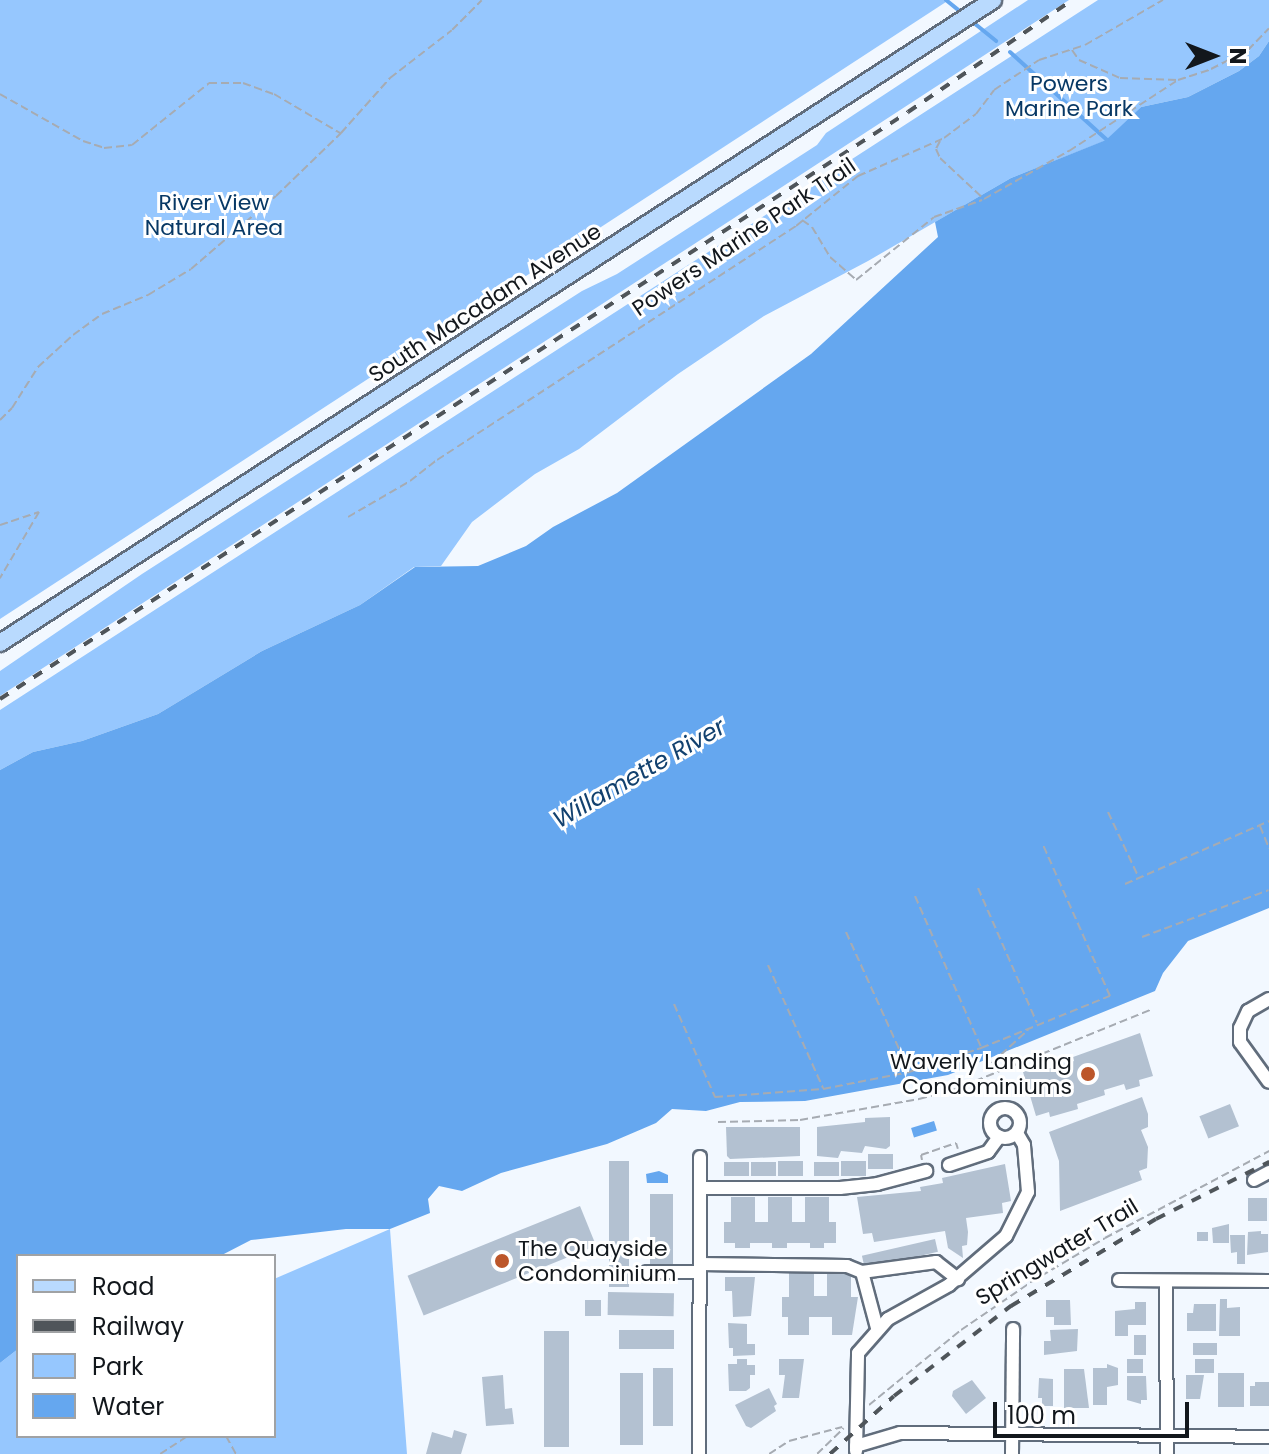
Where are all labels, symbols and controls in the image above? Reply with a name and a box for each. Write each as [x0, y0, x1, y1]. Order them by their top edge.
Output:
north arrow [1173, 16, 1253, 96]
text: N [1222, 48, 1253, 64]
park label: Powers Marine Park [1005, 70, 1133, 122]
street label: Powers Marine Park Trail [627, 152, 861, 322]
park label: River View Natural Area [145, 189, 283, 240]
street label: South Macadam Avenue [364, 218, 606, 388]
water label: Willamette River [548, 712, 730, 834]
place label: Waverly Landing Condominiums [890, 1048, 1072, 1100]
marker: Waverly Landing Condominiums [1079, 1065, 1097, 1083]
street label: Springwater Trail [971, 1193, 1143, 1311]
place label: The Quayside Condominium [518, 1235, 676, 1286]
marker: The Quayside Condominium [493, 1252, 511, 1270]
legend [16, 1254, 276, 1438]
text: Road [92, 1270, 154, 1303]
text: Railway [92, 1310, 184, 1343]
text: Park [92, 1350, 143, 1383]
scale bar [997, 1386, 1193, 1436]
text: Water [92, 1390, 164, 1423]
text: 100 m [1007, 1399, 1076, 1432]

